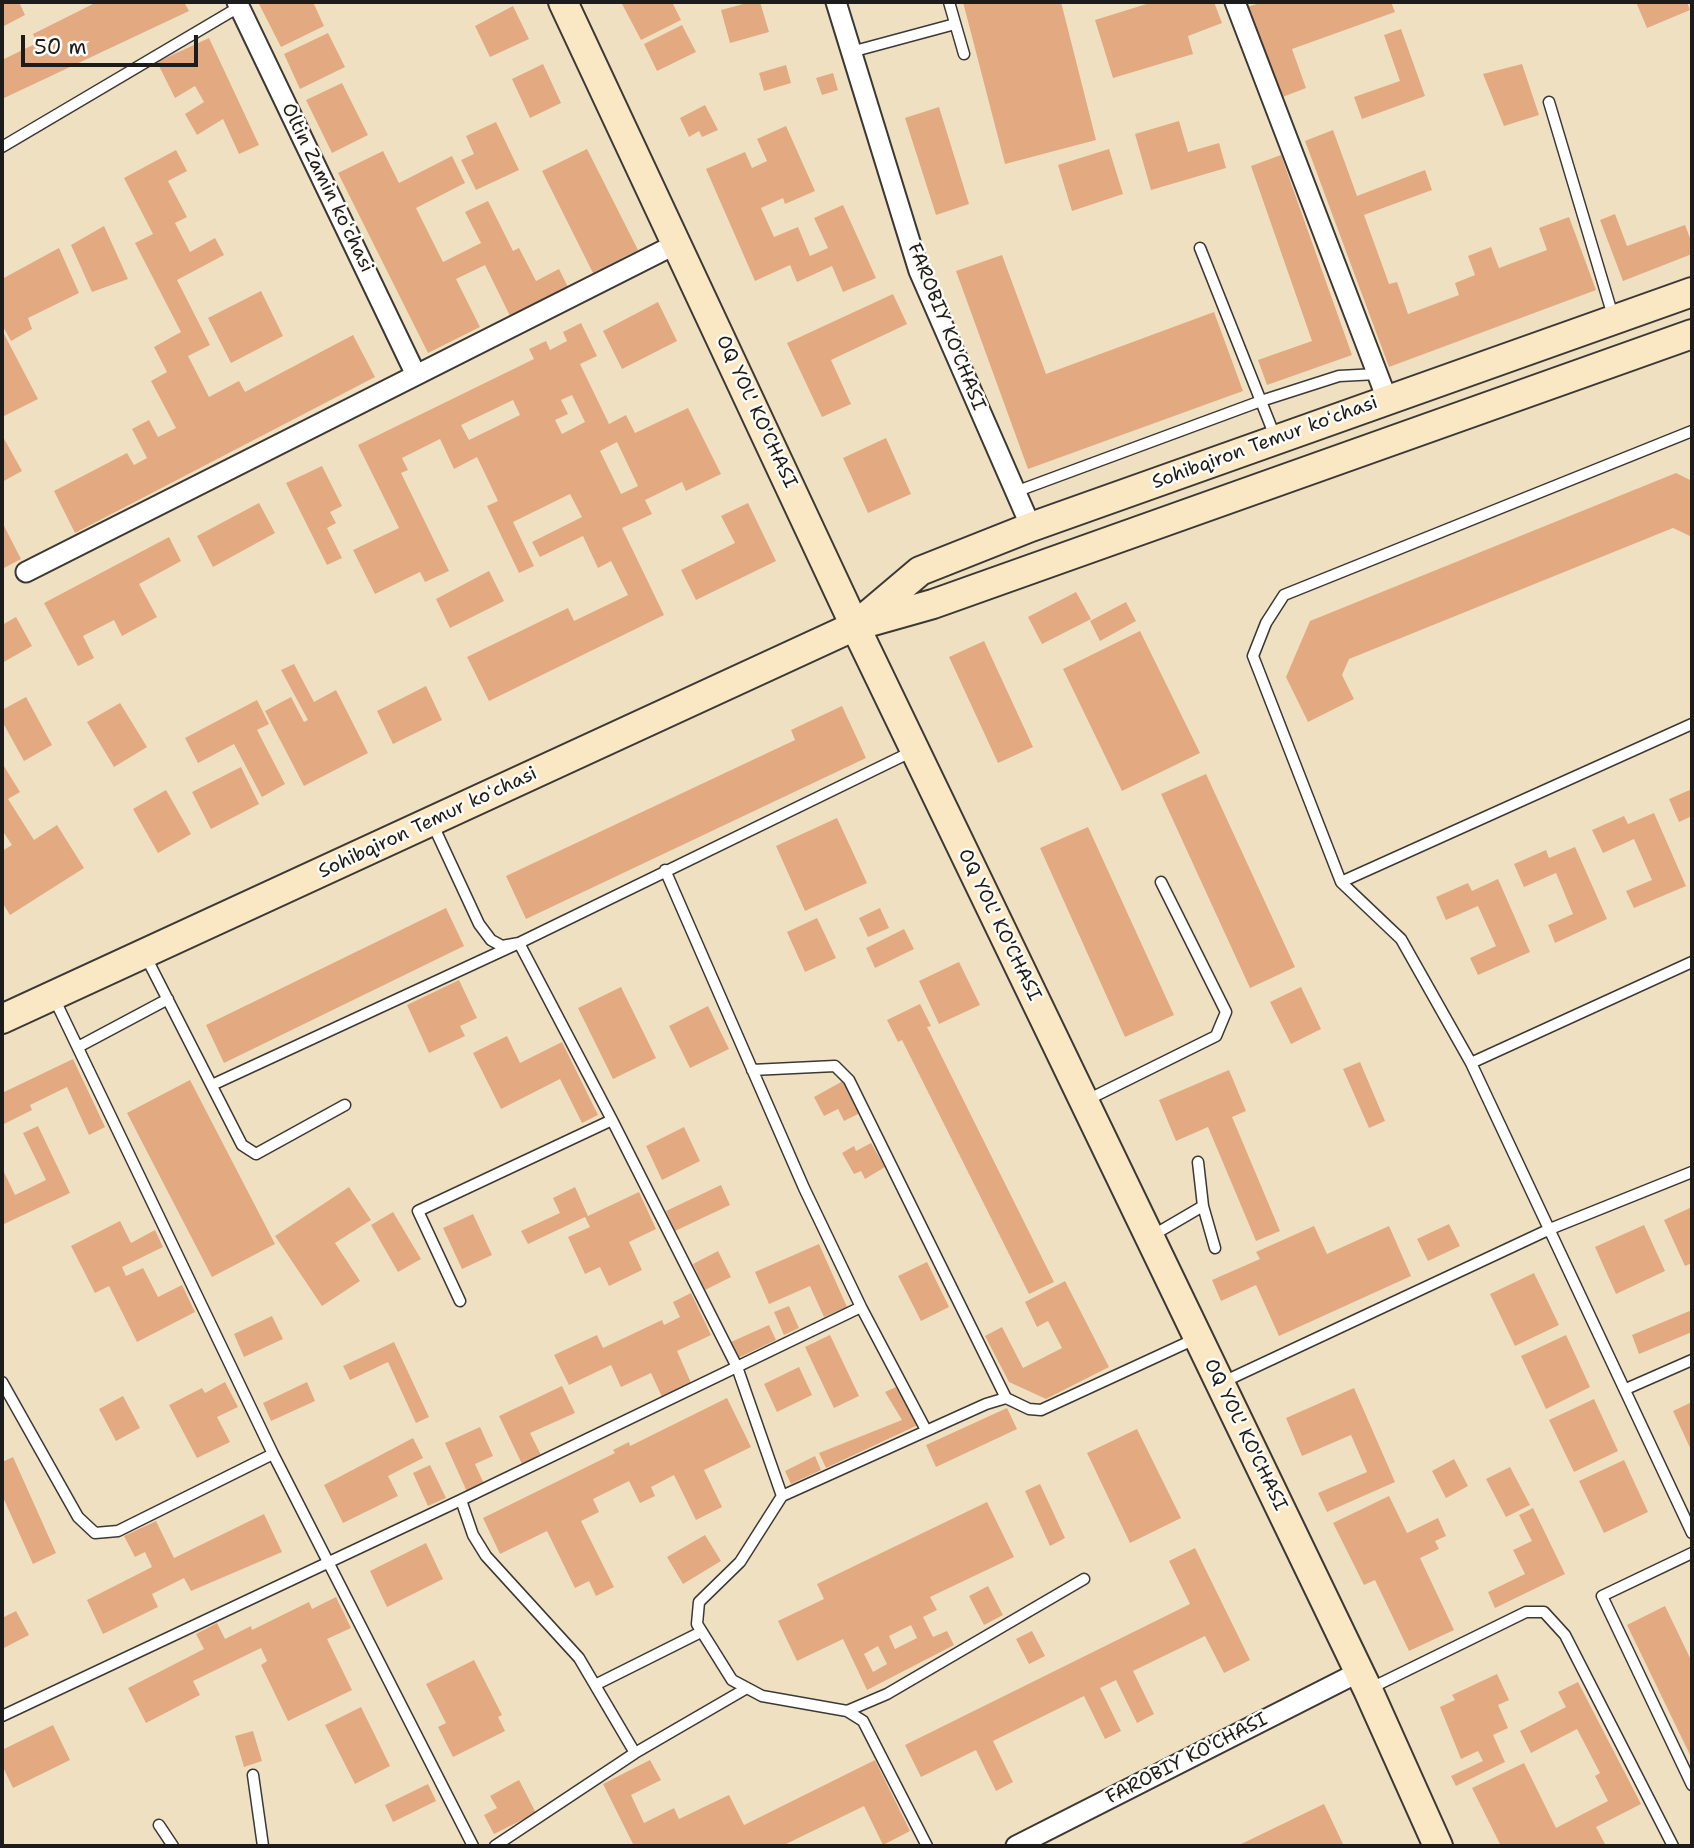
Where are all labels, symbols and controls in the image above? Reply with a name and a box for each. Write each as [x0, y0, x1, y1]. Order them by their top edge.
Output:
scale bar [24, 21, 201, 65]
text: 50 m [34, 33, 87, 61]
street label: Oltin Zamin koʻchasi [276, 100, 378, 276]
street label: FAROBIY KO'CHASI [902, 240, 990, 414]
street label: OQ YOL' KO'CHASI [711, 332, 801, 492]
street label: Sohibqiron Temur koʻchasi [1149, 391, 1381, 495]
street label: Sohibqiron Temur koʻchasi [315, 762, 541, 884]
street label: OQ YOL' KO'CHASI [952, 845, 1046, 1005]
street label: OQ YOL' KO'CHASI [1198, 1355, 1292, 1515]
street label: FAROBIY KO'CHASI [1103, 1708, 1271, 1810]

